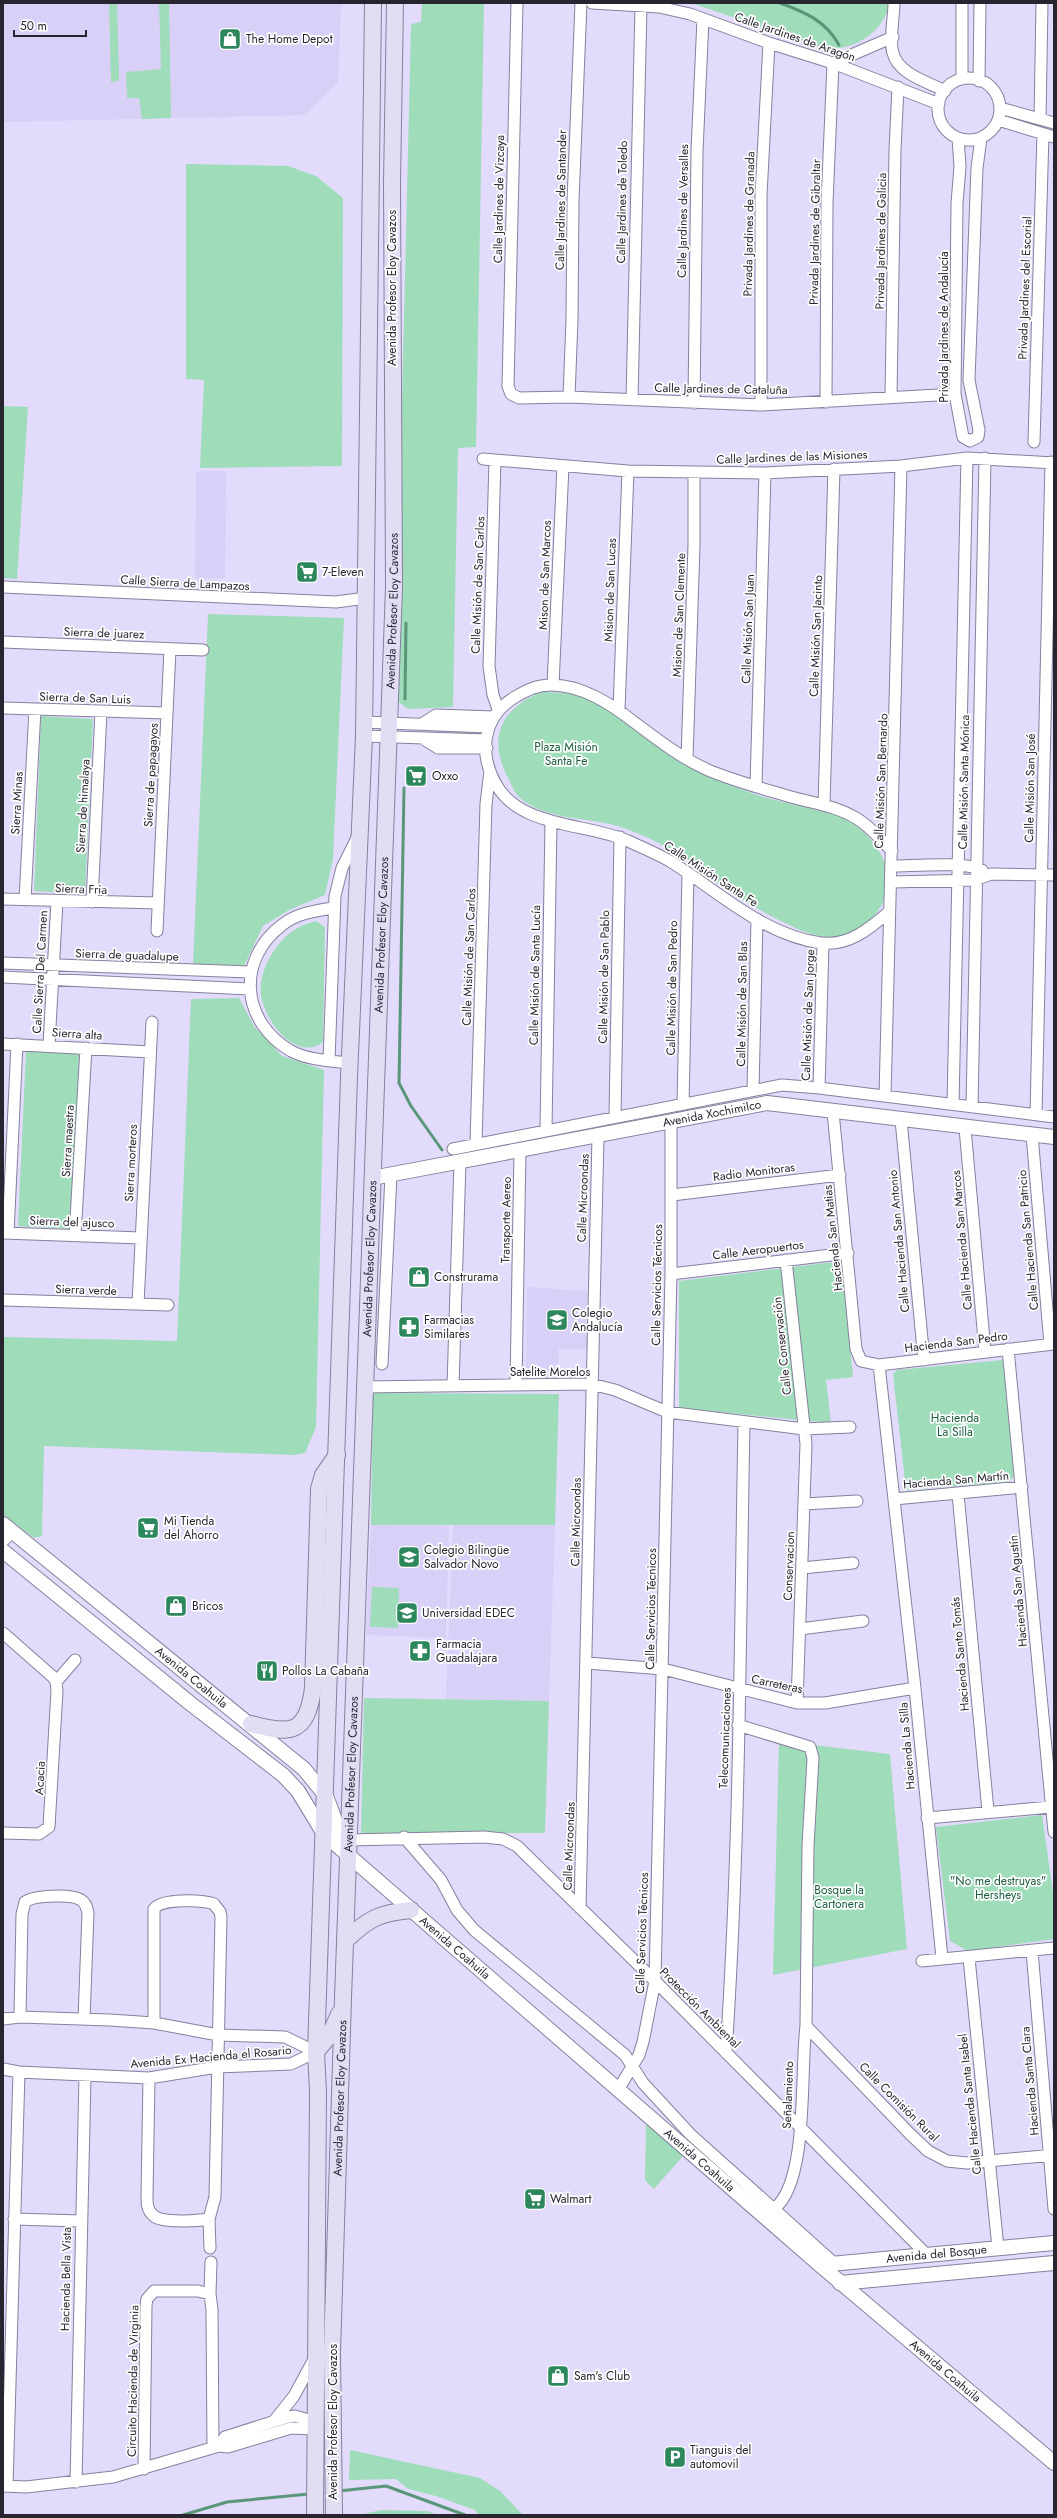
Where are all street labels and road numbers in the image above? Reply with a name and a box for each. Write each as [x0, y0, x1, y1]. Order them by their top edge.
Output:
street label: Calle Jardines de Aragón [732, 8, 858, 66]
street label: Calle Jardines de Santander [551, 129, 571, 270]
street label: Calle Jardines de Vizcaya [489, 134, 509, 263]
street label: Calle Jardines de Toledo [612, 140, 632, 264]
street label: Calle Jardines de Versalles [673, 144, 693, 278]
street label: Privada Jardines de Granada [739, 151, 759, 297]
street label: Privada Jardines de Gibraltar [805, 158, 825, 305]
street label: Privada Jardines de Galicia [871, 172, 891, 309]
street label: Avenida Profesor Eloy Cavazos [383, 210, 401, 366]
street label: Privada Jardines del Escorial [1014, 216, 1036, 360]
street label: Privada Jardines de Andalucía [935, 251, 953, 403]
street label: Calle Jardines de Cataluña [654, 379, 788, 399]
street label: Calle Jardines de las Misiones [716, 445, 868, 469]
street label: Calle Misión de San Carlos [467, 516, 489, 654]
street label: Mison de San Marcos [534, 520, 556, 630]
street label: Avenida Profesor Eloy Cavazos [381, 533, 403, 690]
street label: Mision de San Lucas [599, 538, 621, 642]
street label: Mision de San Clemente [668, 553, 690, 677]
street label: Calle Sierra de Lampazos [120, 571, 250, 595]
street label: Calle Misión San Juan [737, 574, 759, 684]
street label: Calle Misión San Jacinto [805, 574, 827, 697]
street label: Sierra de juarez [63, 623, 145, 643]
street label: Sierra de San Luis [39, 687, 131, 709]
street label: Calle Misión San Bernardo [870, 713, 892, 849]
street label: Calle Misión Santa Mónica [954, 714, 974, 849]
street label: Sierra de papagayos [139, 722, 163, 828]
street label: Calle Misión San José [1020, 733, 1040, 843]
street label: Sierra de himalaya [72, 758, 94, 854]
street label: Sierra Minas [6, 771, 28, 835]
street label: Calle Misión Santa Fe [660, 837, 762, 911]
street label: Avenida Profesor Eloy Cavazos [370, 856, 393, 1013]
street label: Sierra Fria [55, 879, 108, 899]
street label: Calle Misión de San Carlos [458, 888, 480, 1026]
street label: Calle Misión de Santa Lucía [525, 905, 545, 1045]
street label: Calle Sierra Del Carmen [28, 910, 52, 1034]
street label: Calle Misión de San Pablo [594, 910, 614, 1044]
street label: Calle Misión de San Pedro [662, 920, 682, 1056]
street label: Calle Misión de San Blas [732, 941, 752, 1067]
street label: Sierra de guadalupe [75, 944, 179, 966]
street label: Calle Misión de San Jorge [797, 949, 819, 1081]
street label: Sierra alta [51, 1023, 103, 1045]
street label: Avenida Xochimilco [661, 1095, 763, 1132]
street label: Sierra maestra [57, 1104, 79, 1178]
street label: Sierra morteros [120, 1123, 142, 1202]
street label: Calle Microondas [572, 1153, 594, 1243]
street label: Radio Monitoras [712, 1158, 796, 1186]
street label: Calle Hacienda San Antonio [884, 1169, 914, 1313]
street label: Calle Hacienda San Marcos [947, 1169, 977, 1311]
street label: Calle Hacienda San Patricio [1013, 1169, 1043, 1311]
street label: Transporte Aereo [496, 1176, 516, 1263]
street label: Avenida Profesor Eloy Cavazos [358, 1180, 382, 1337]
street label: Hacienda San Matias [818, 1184, 848, 1292]
street label: Sierra del ajusco [29, 1212, 115, 1232]
street label: Calle Servicios Técnicos [647, 1224, 667, 1346]
street label: Calle Aeropuertos [711, 1235, 805, 1265]
street label: Sierra verde [55, 1280, 117, 1300]
street label: Calle Conservación [768, 1296, 796, 1396]
street label: Hacienda San Pedro [903, 1327, 1009, 1357]
street label: Satelite Morelos [510, 1363, 590, 1381]
street label: Hacienda San Martín [902, 1466, 1010, 1494]
street label: Calle Microondas [566, 1477, 586, 1566]
street label: Conservacion [779, 1531, 799, 1601]
street label: Hacienda San Agustín [1004, 1534, 1032, 1648]
street label: Calle Servicios Técnicos [641, 1548, 661, 1670]
street label: Hacienda Santo Tomás [946, 1596, 974, 1712]
street label: Avenida Coahuila [151, 1642, 232, 1713]
street label: Carreteras [750, 1670, 804, 1698]
street label: Telecomunicaciones [714, 1687, 736, 1789]
street label: Avenida Profesor Eloy Cavazos [339, 1696, 363, 1853]
street label: Hacienda La Silla [894, 1701, 920, 1790]
street label: Acacia [30, 1760, 50, 1795]
street label: Calle Microondas [558, 1801, 580, 1891]
street label: Calle Servicios Técnicos [631, 1872, 653, 1994]
street label: Avenida Coahuila [415, 1912, 494, 1984]
street label: Protección Ambiental [655, 1963, 745, 2053]
street label: Avenida Profesor Eloy Cavazos [328, 2020, 351, 2177]
street label: Hacienda Santa Clara [1016, 2025, 1044, 2136]
street label: Calle Hacienda Santa Isabel [954, 2033, 986, 2175]
street label: Avenida Ex Hacienda el Rosario [130, 2041, 293, 2073]
street label: Calle Comisión Rural [855, 2058, 943, 2146]
street label: Señalamiento [778, 2060, 798, 2129]
street label: Avenida Coahuila [660, 2124, 739, 2196]
street label: Hacienda Bella Vista [56, 2227, 76, 2331]
street label: Avenida del Bosque [885, 2240, 988, 2268]
street label: Circuito Hacienda de Virginia [123, 2305, 143, 2457]
street label: Avenida Coahuila [905, 2335, 985, 2407]
street label: Avenida Profesor Eloy Cavazos [324, 2344, 342, 2500]

